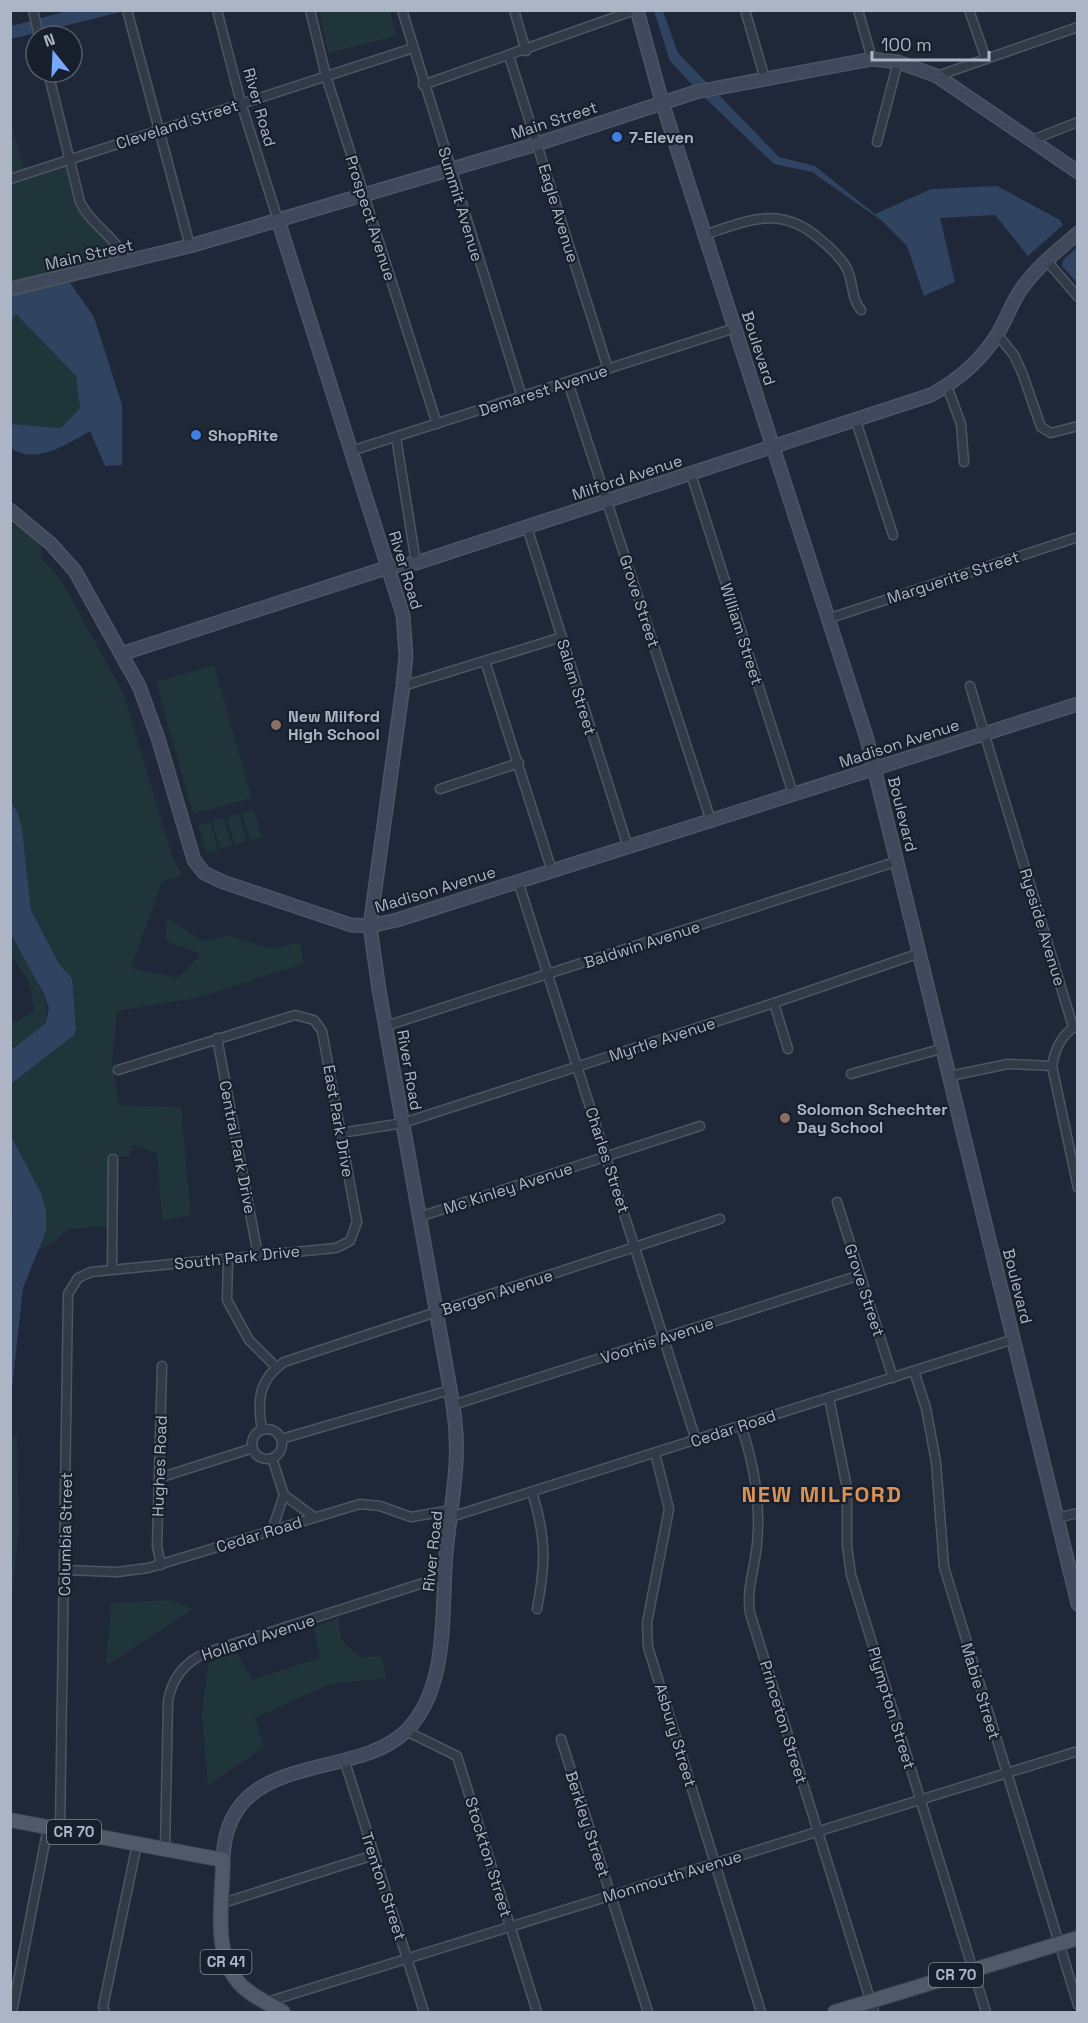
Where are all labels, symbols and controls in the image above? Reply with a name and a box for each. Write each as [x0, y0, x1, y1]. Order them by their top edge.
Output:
north arrow [24, 24, 84, 84]
scale bar [872, 24, 989, 62]
text: N [41, 29, 58, 52]
text: 100 m [881, 33, 932, 56]
street label: River Road [238, 65, 281, 149]
street label: Cleveland Street [113, 95, 241, 154]
street label: Main Street [508, 97, 600, 144]
place label: 7-Eleven [629, 127, 694, 148]
marker: 7-Eleven [610, 130, 624, 144]
street label: Summit Avenue [433, 144, 488, 264]
street label: Prospect Avenue [340, 153, 401, 283]
street label: Eagle Avenue [534, 161, 583, 265]
street label: Main Street [43, 234, 135, 275]
street label: Boulevard [737, 308, 780, 388]
street label: Demarest Avenue [476, 360, 610, 421]
place label: ShopRite [208, 425, 278, 446]
marker: ShopRite [189, 428, 203, 442]
street label: Milford Avenue [569, 450, 685, 505]
street label: River Road [384, 528, 427, 612]
street label: Marguerite Street [884, 546, 1022, 609]
street label: Grove Street [615, 552, 664, 650]
street label: William Street [715, 581, 768, 688]
street label: Salem Street [552, 637, 601, 738]
place label: New Milford High School [288, 706, 380, 745]
street label: Madison Avenue [836, 714, 962, 773]
marker: New Milford High School [269, 718, 283, 732]
street label: Boulevard [883, 774, 922, 854]
street label: Madison Avenue [372, 861, 498, 918]
street label: Ryeside Avenue [1015, 866, 1070, 989]
street label: Baldwin Avenue [581, 916, 703, 973]
street label: Myrtle Avenue [606, 1012, 718, 1067]
street label: River Road [392, 1028, 427, 1112]
street label: East Park Drive [318, 1063, 359, 1179]
street label: Central Park Drive [214, 1079, 261, 1216]
place label: Solomon Schechter Day School [797, 1099, 948, 1138]
street label: Charles Street [581, 1105, 635, 1216]
marker: Solomon Schechter Day School [778, 1111, 792, 1125]
street label: Mc Kinley Avenue [441, 1158, 575, 1219]
street label: South Park Drive [173, 1240, 301, 1275]
street label: Grove Street [840, 1241, 889, 1339]
street label: Boulevard [998, 1246, 1037, 1326]
street label: Bergen Avenue [439, 1265, 555, 1320]
street label: Voorhis Avenue [598, 1312, 716, 1369]
street label: Cedar Road [688, 1405, 779, 1452]
street label: Hughes Road [147, 1415, 172, 1517]
street label: Columbia Street [54, 1472, 77, 1596]
district label: NEW MILFORD [742, 1480, 902, 1508]
street label: River Road [418, 1510, 447, 1593]
street label: Cedar Road [214, 1511, 305, 1557]
street label: Holland Avenue [199, 1609, 317, 1666]
street label: Mabie Street [956, 1640, 1005, 1742]
street label: Plympton Street [863, 1644, 920, 1772]
street label: Princeton Street [755, 1658, 812, 1786]
street label: Asbury Street [650, 1681, 701, 1790]
street label: Berkley Street [560, 1768, 615, 1880]
street label: Stockton Street [460, 1794, 517, 1920]
road number: CR 70 [47, 1820, 101, 1844]
street label: Trenton Street [356, 1829, 411, 1943]
street label: Monmouth Avenue [600, 1845, 744, 1908]
road number: CR 41 [200, 1950, 252, 1974]
road number: CR 70 [929, 1963, 983, 1987]

